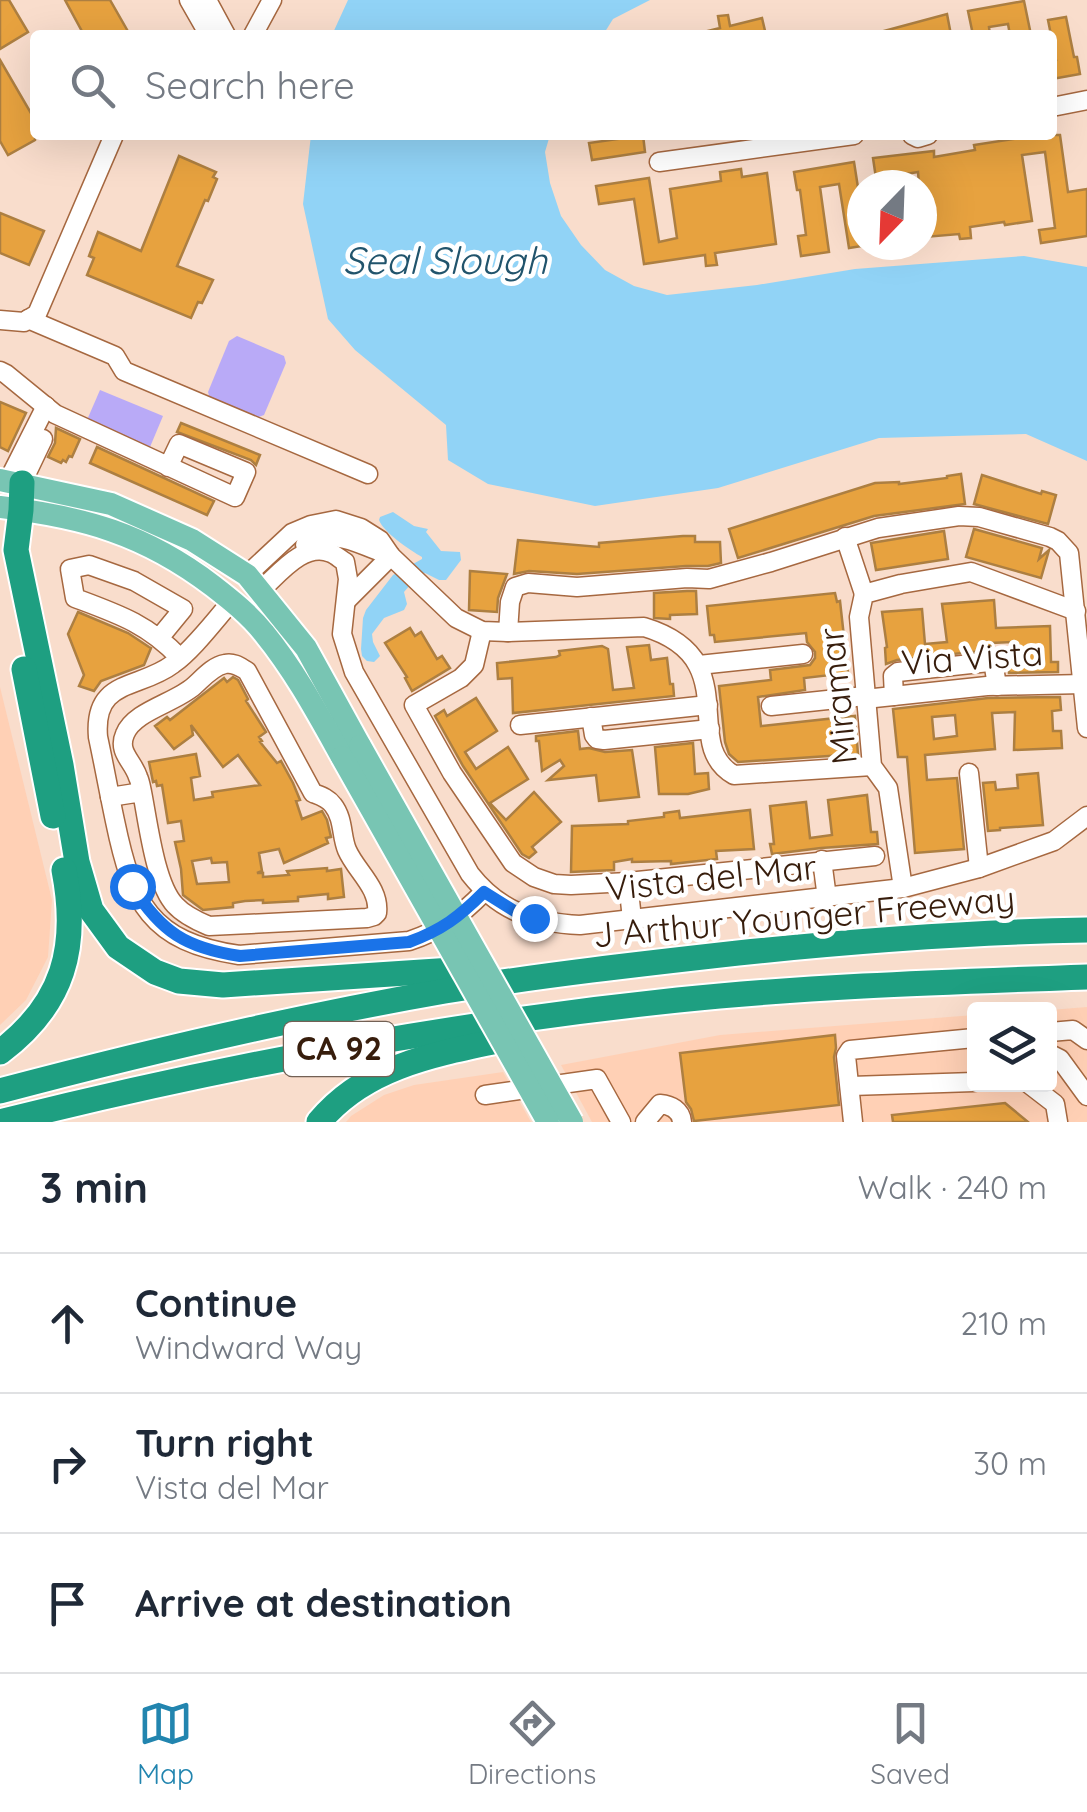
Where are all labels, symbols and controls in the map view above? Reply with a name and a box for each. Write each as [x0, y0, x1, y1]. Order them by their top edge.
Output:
search box [30, 30, 1057, 140]
icon: search [65, 58, 120, 113]
text: Search here [145, 61, 355, 109]
north arrow [847, 170, 937, 260]
water label: Seal Slough [343, 236, 549, 284]
street label: Miramar [808, 626, 866, 767]
street label: Via Vista [900, 630, 1044, 684]
street label: Vista del Mar [603, 844, 819, 910]
route start [110, 864, 156, 910]
street label: J Arthur Younger Freeway [591, 876, 1017, 956]
route end [512, 896, 558, 942]
map controls [967, 1002, 1057, 1092]
button: layers [967, 1002, 1057, 1092]
road number: CA 92 [284, 1022, 394, 1076]
text: 3 min [40, 1161, 148, 1214]
text: Walk · 240 m [858, 1167, 1047, 1207]
text: Continue [135, 1279, 297, 1327]
icon: ahead [40, 1296, 95, 1351]
text: 210 m [960, 1303, 1047, 1343]
text: Windward Way [135, 1327, 362, 1367]
text: Turn right [135, 1419, 314, 1467]
icon: right [40, 1436, 95, 1491]
text: 30 m [973, 1443, 1047, 1483]
text: Vista del Mar [135, 1467, 329, 1507]
icon: arrive [40, 1576, 95, 1631]
text: Arrive at destination [135, 1579, 512, 1627]
tab: Map [137, 1696, 194, 1791]
tab: Directions [468, 1696, 596, 1791]
tab: Saved [870, 1696, 950, 1791]

